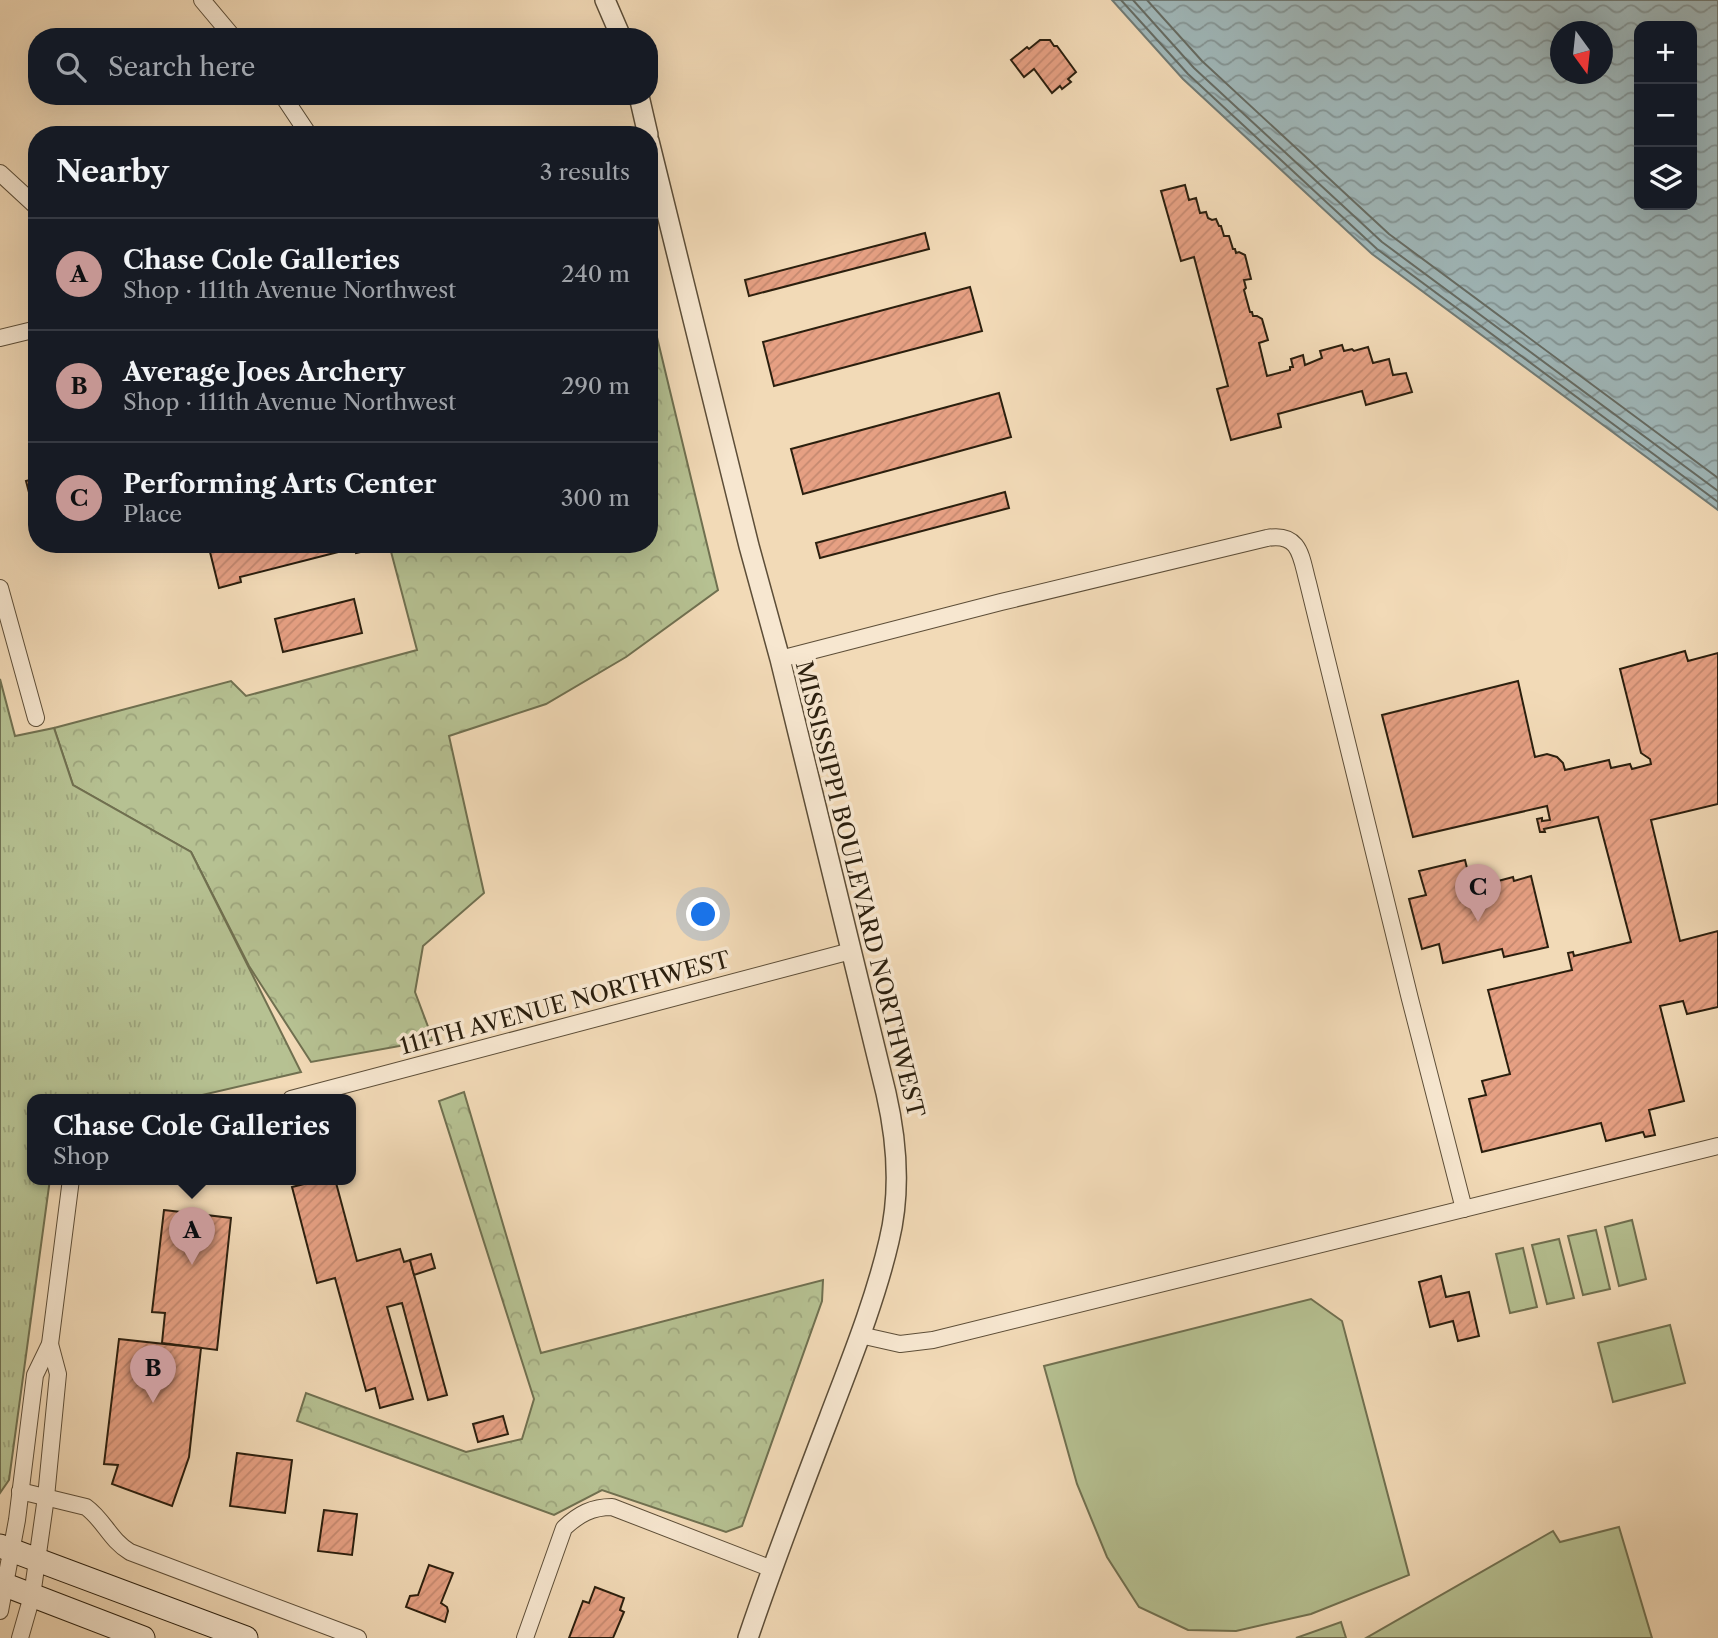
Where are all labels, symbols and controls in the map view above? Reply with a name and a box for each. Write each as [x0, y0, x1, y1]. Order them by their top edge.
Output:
north arrow [1550, 21, 1613, 84]
map controls [1634, 21, 1697, 210]
button: + [1634, 21, 1697, 84]
search box [28, 28, 658, 105]
icon: search [52, 48, 90, 86]
text: Search here [108, 51, 255, 83]
button: − [1634, 84, 1697, 147]
button: layers [1634, 147, 1697, 210]
text: Nearby [56, 153, 169, 190]
text: 3 results [540, 158, 630, 186]
text: Chase Cole Galleries [123, 244, 400, 276]
text: A [70, 260, 88, 288]
text: 240 m [561, 260, 630, 288]
text: Shop · 111th Avenue Northwest [123, 276, 456, 304]
text: Average Joes Archery [123, 356, 405, 388]
text: B [70, 372, 88, 400]
text: 290 m [561, 372, 630, 400]
text: Shop · 111th Avenue Northwest [123, 388, 456, 416]
text: Performing Arts Center [123, 468, 437, 500]
text: C [70, 484, 88, 512]
text: 300 m [561, 484, 630, 512]
text: Place [123, 500, 182, 528]
street label: MISSISSIPPI BOULEVARD NORTHWEST [790, 658, 931, 1121]
pin: C [1455, 864, 1501, 922]
your location [686, 897, 720, 931]
street label: 111TH AVENUE NORTHWEST [397, 945, 734, 1061]
popup [27, 1094, 356, 1185]
text: Chase Cole Galleries [53, 1110, 330, 1142]
text: Shop [53, 1142, 109, 1170]
pin: A [169, 1207, 215, 1265]
pin: B [130, 1345, 176, 1403]

